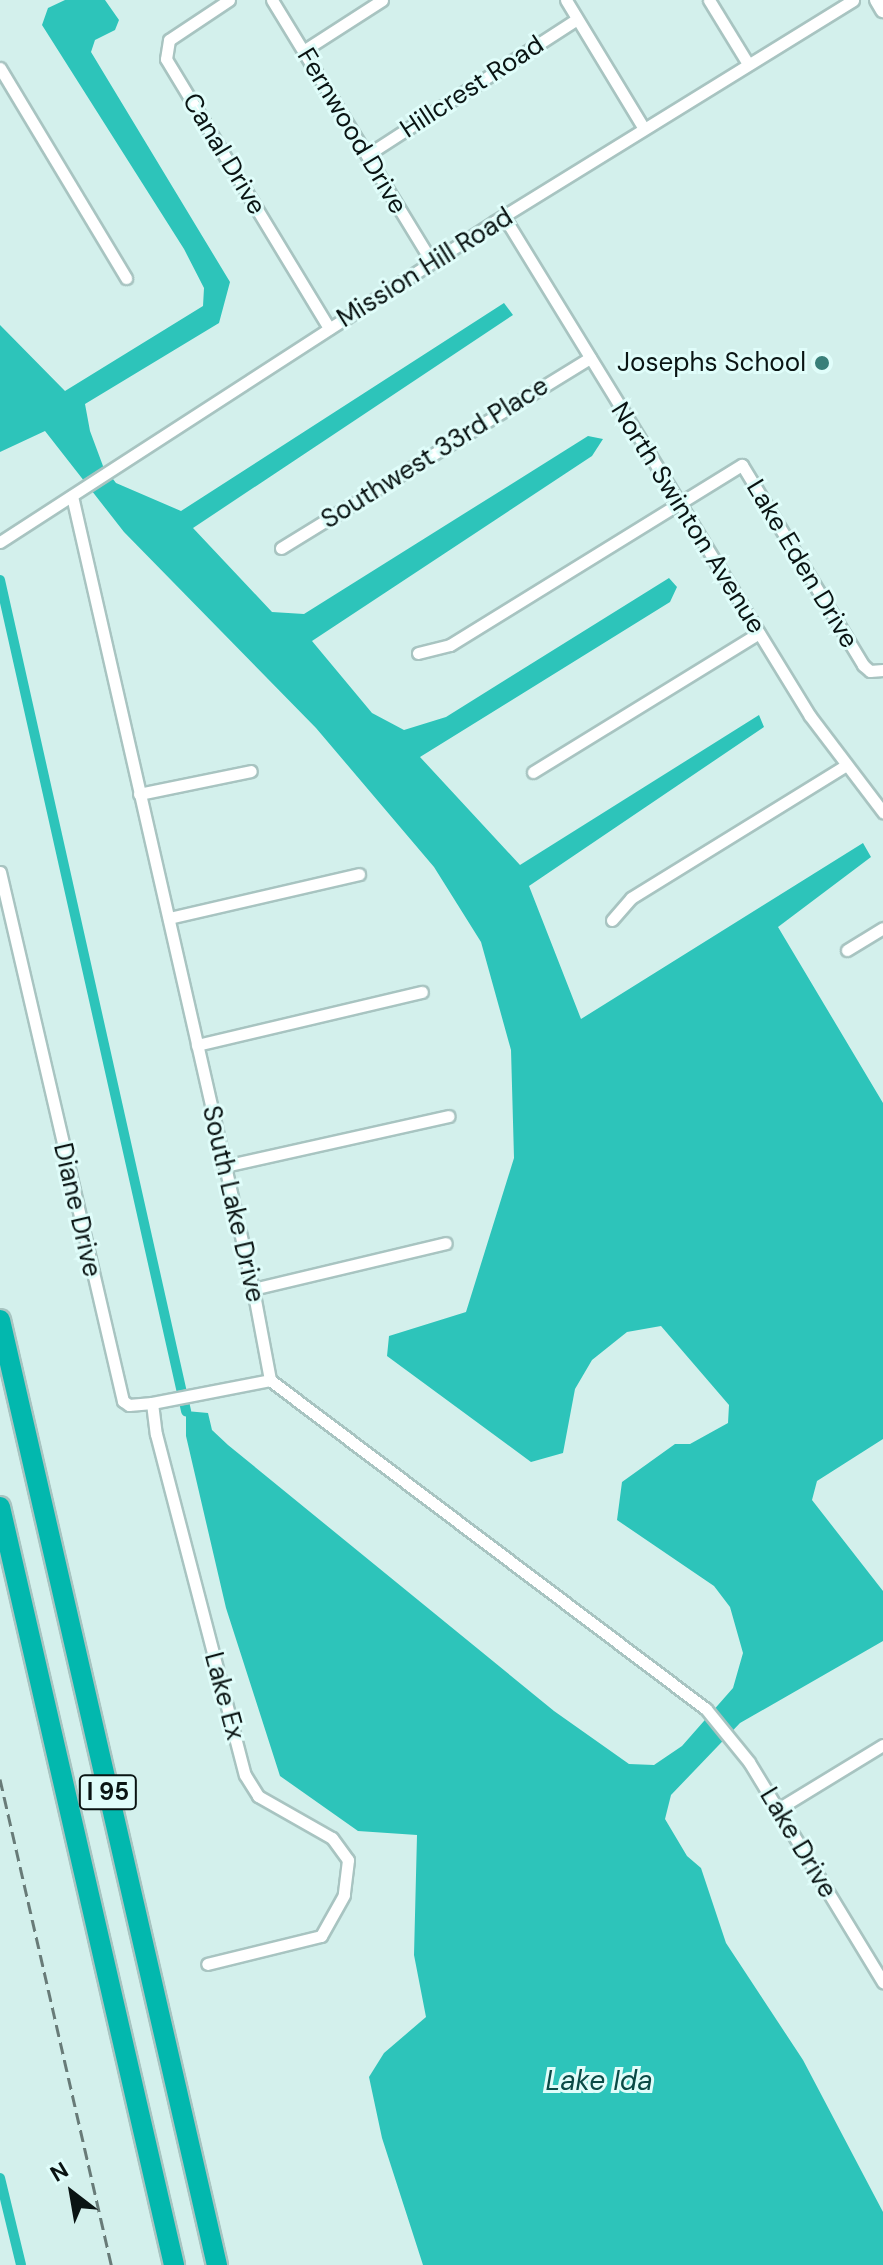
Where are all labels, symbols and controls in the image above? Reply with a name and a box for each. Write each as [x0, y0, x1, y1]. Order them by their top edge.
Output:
street label: Hillcrest Road [395, 29, 549, 145]
street label: Fernwood Drive [290, 43, 414, 219]
street label: Canal Drive [176, 88, 272, 220]
street label: Mission Hill Road [332, 202, 518, 334]
place label: Josephs School [617, 347, 806, 379]
marker: Josephs School [813, 354, 831, 372]
street label: Southwest 33rd Place [316, 370, 554, 536]
street label: North Swinton Avenue [604, 397, 772, 639]
street label: Lake Eden Drive [739, 474, 865, 654]
street label: South Lake Drive [195, 1103, 271, 1305]
street label: Diane Drive [46, 1140, 108, 1280]
street label: Lake Ex [197, 1649, 251, 1743]
road number: I 95 [78, 1772, 138, 1812]
street label: Lake Drive [753, 1782, 843, 1904]
water label: Lake Ida [545, 2064, 653, 2098]
north arrow [32, 2153, 112, 2233]
text: N [45, 2155, 74, 2189]

